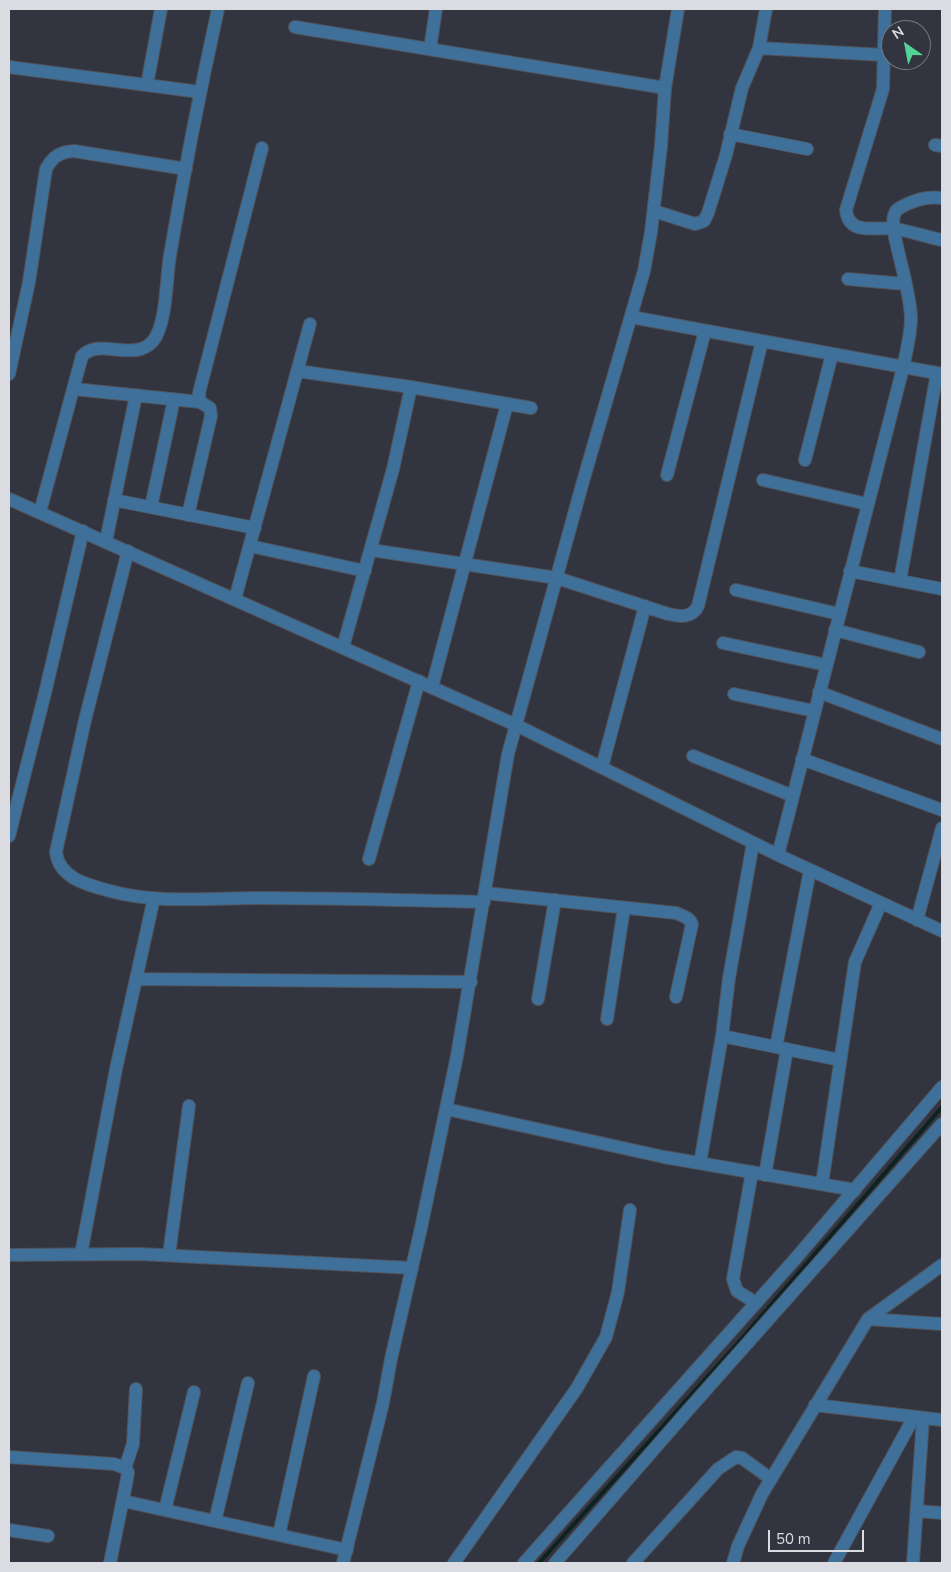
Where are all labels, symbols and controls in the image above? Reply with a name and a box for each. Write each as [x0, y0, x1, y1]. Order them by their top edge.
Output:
north arrow [881, 20, 931, 70]
text: N [889, 22, 908, 44]
scale bar [771, 1520, 867, 1552]
text: 50 m [776, 1529, 811, 1549]

